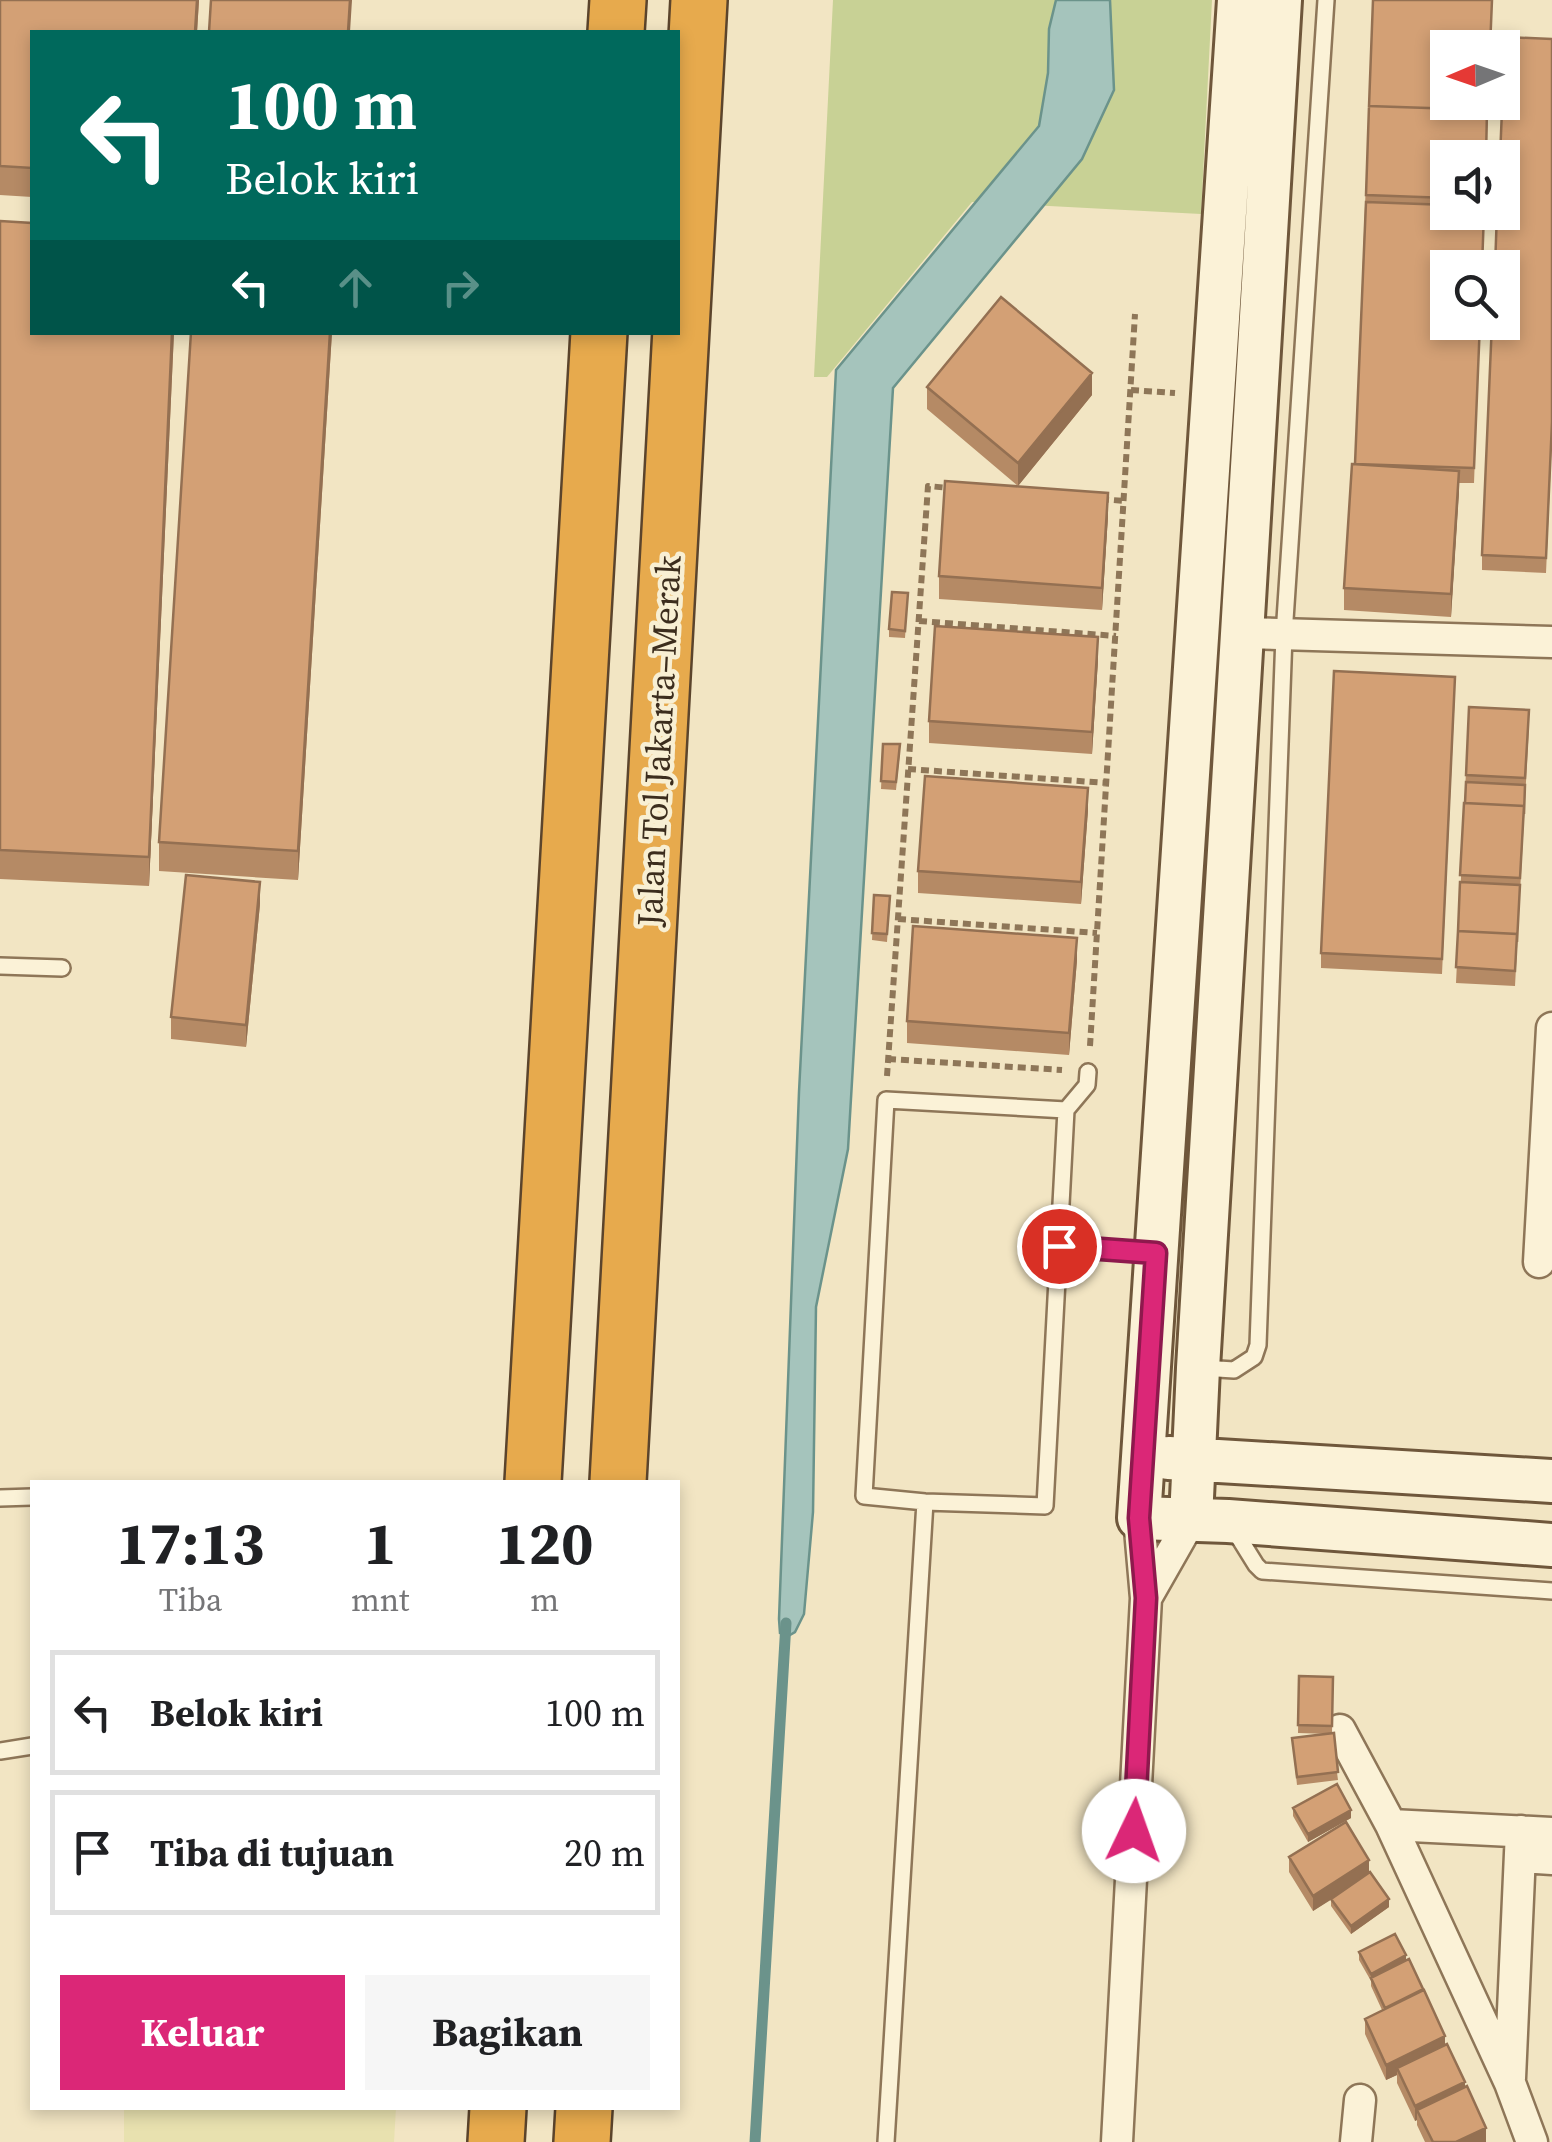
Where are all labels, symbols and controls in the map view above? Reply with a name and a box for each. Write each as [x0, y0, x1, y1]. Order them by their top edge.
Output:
north arrow [1430, 30, 1520, 120]
map controls [1430, 30, 1520, 340]
text: 100 m [225, 56, 417, 152]
icon: left [60, 70, 190, 200]
button: sound [1430, 140, 1520, 230]
text: Belok kiri [225, 147, 419, 209]
button: search [1430, 250, 1520, 340]
icon: left [223, 260, 278, 315]
icon: ahead [328, 260, 383, 315]
icon: right [433, 260, 488, 315]
street label: Jalan Tol Jakarta–Merak [625, 554, 693, 929]
pin [1017, 1204, 1102, 1289]
icon: arrive [1032, 1219, 1087, 1274]
text: 17:13 [116, 1502, 265, 1584]
text: 1 [364, 1502, 397, 1584]
text: 120 [496, 1502, 594, 1584]
text: Tiba [159, 1578, 222, 1622]
text: mnt [351, 1578, 410, 1622]
text: m [530, 1578, 559, 1622]
icon: left [65, 1685, 120, 1740]
text: Belok kiri [150, 1687, 323, 1739]
text: 100 m [545, 1687, 645, 1739]
position arrow [1082, 1779, 1186, 1883]
icon: arrive [65, 1825, 120, 1880]
text: Tiba di tujuan [150, 1827, 394, 1879]
text: 20 m [564, 1827, 645, 1879]
button: Keluar [60, 1975, 345, 2090]
button: Bagikan [365, 1975, 650, 2090]

